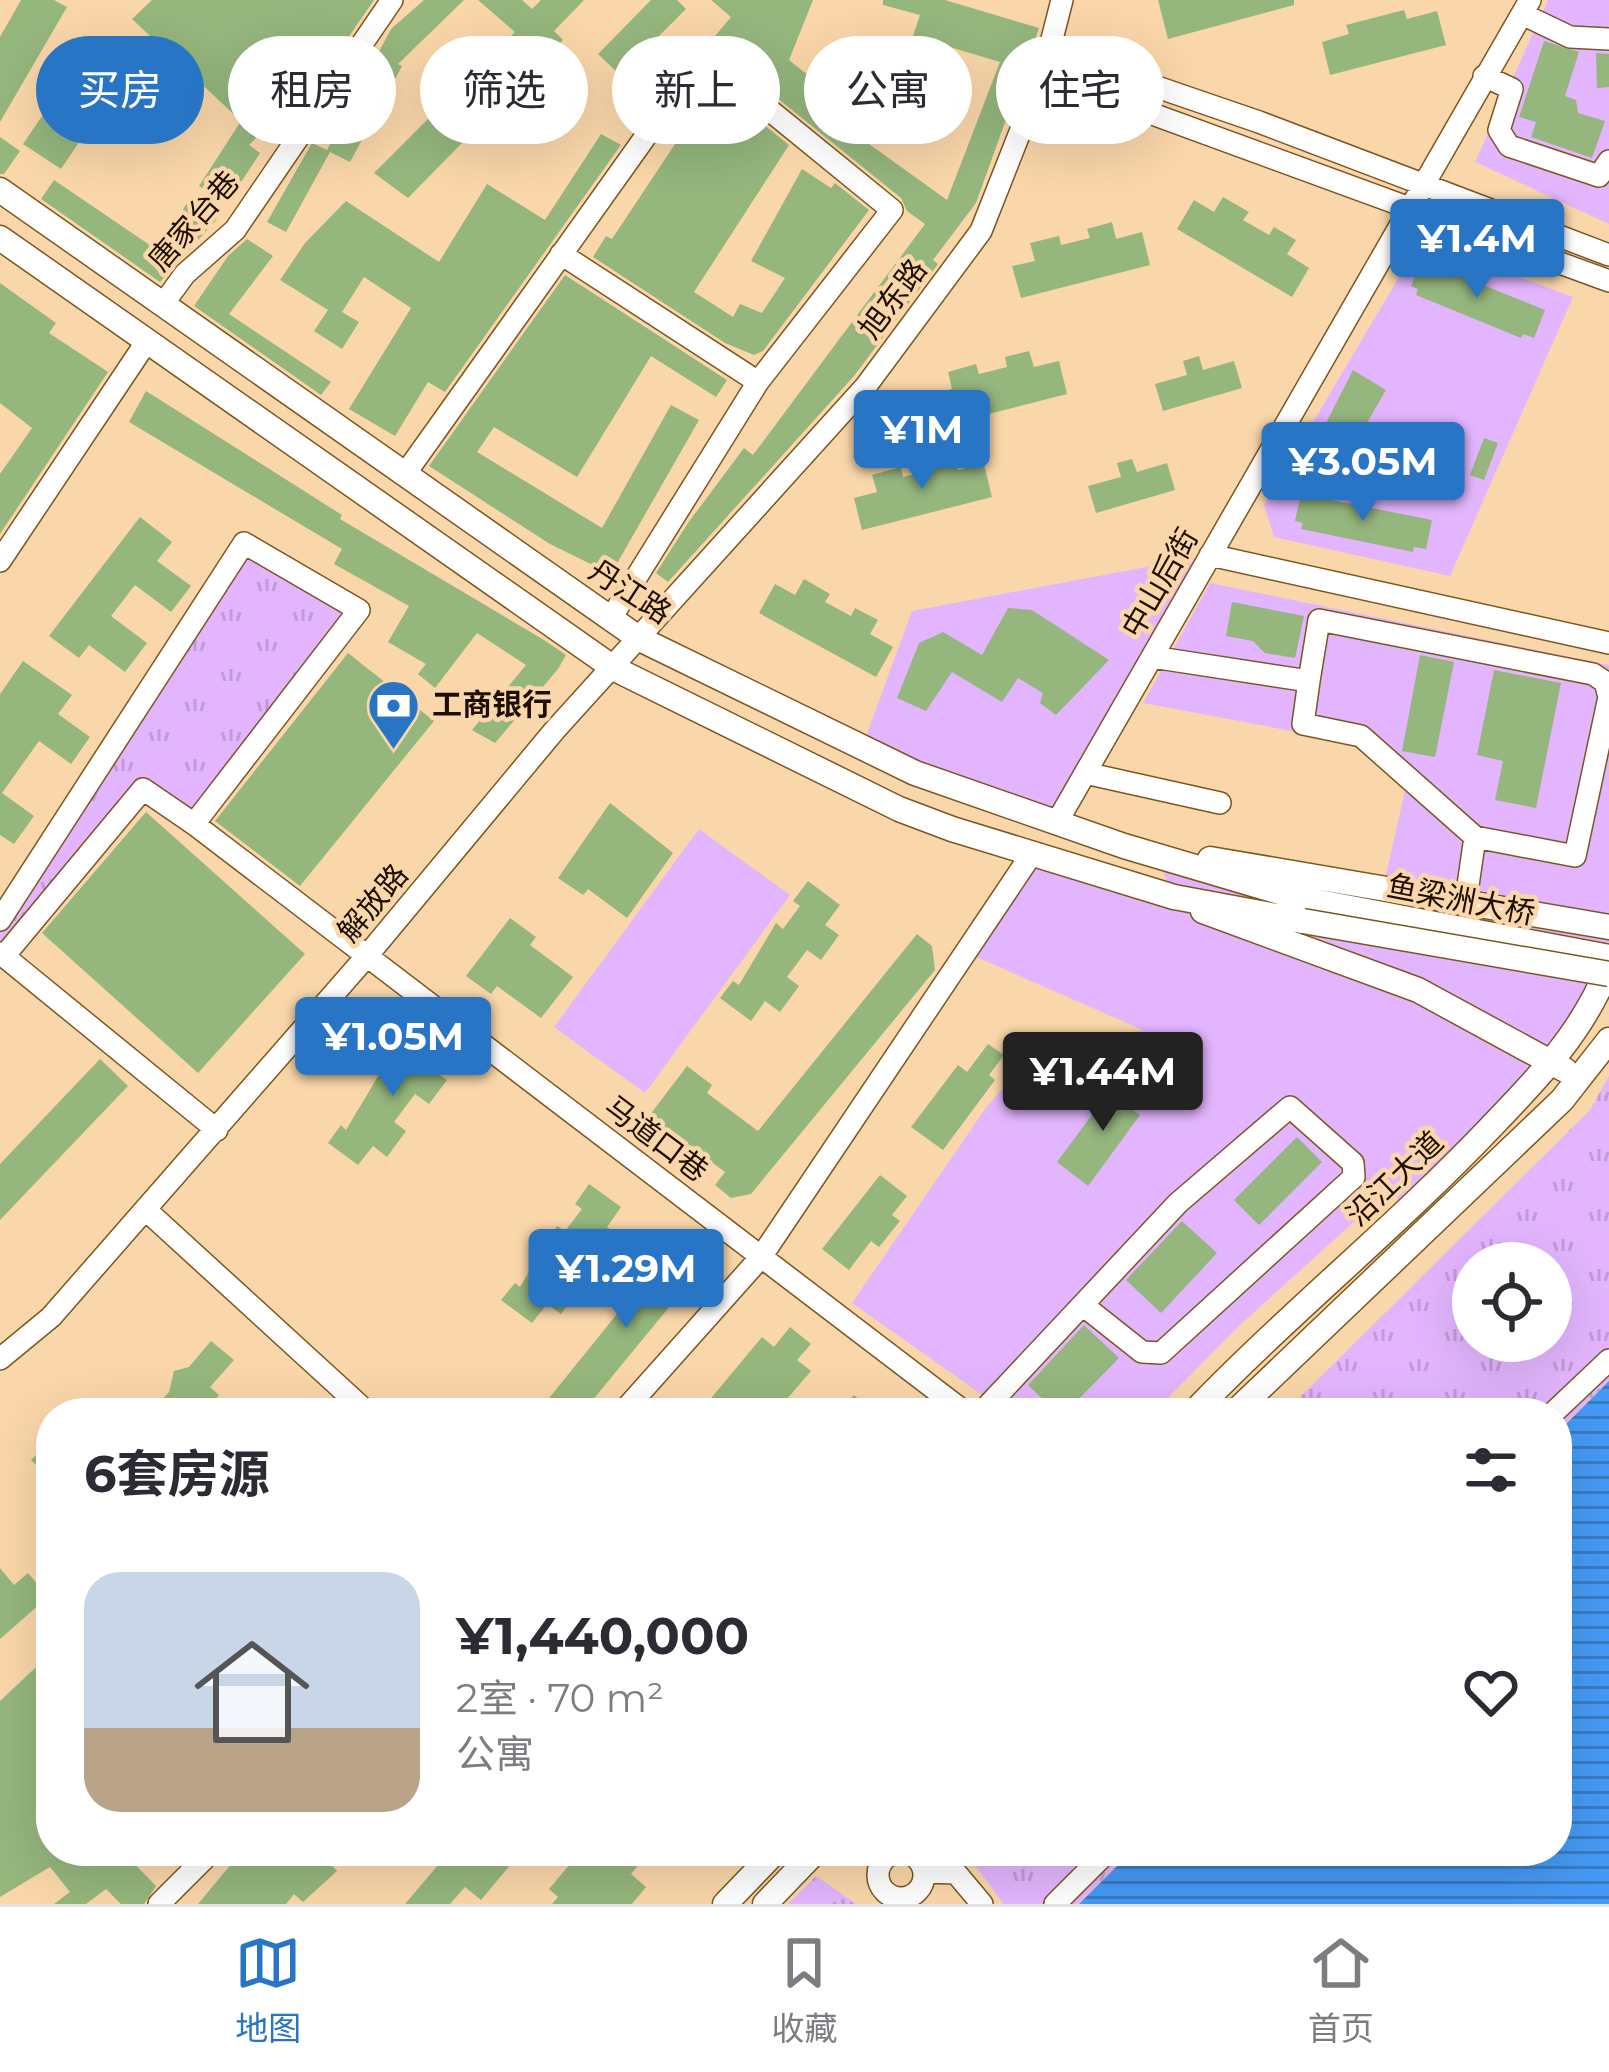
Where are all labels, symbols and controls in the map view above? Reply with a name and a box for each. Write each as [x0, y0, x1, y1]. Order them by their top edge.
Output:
chip: 买房 [36, 36, 204, 144]
chip: 租房 [228, 36, 396, 144]
chip: 筛选 [420, 36, 588, 144]
chip: 新上 [612, 36, 780, 144]
chip: 公寓 [804, 36, 972, 144]
chip: 住宅 [996, 36, 1164, 144]
street label: 唐家台巷 [140, 163, 247, 278]
pin: ¥1.4M [1393, 199, 1561, 301]
text: ¥1.4M [1417, 214, 1537, 262]
street label: 旭东路 [851, 252, 934, 346]
pin: ¥1M [864, 390, 980, 492]
text: ¥1M [881, 405, 963, 453]
pin: ¥3.05M [1265, 422, 1461, 524]
text: ¥3.05M [1289, 437, 1437, 485]
street label: 中山后街 [1114, 522, 1206, 644]
street label: 丹江路 [582, 552, 678, 632]
bank icon: 工商银行 [365, 677, 421, 751]
place label: 工商银行 [432, 686, 552, 723]
street label: 解放路 [330, 856, 416, 949]
street label: 鱼梁洲大桥 [1384, 867, 1538, 932]
pin: ¥1.05M [295, 997, 491, 1099]
text: ¥1.05M [322, 1012, 464, 1060]
pin: ¥1.44M [1005, 1032, 1201, 1134]
text: ¥1.44M [1030, 1047, 1176, 1095]
street label: 马道口巷 [597, 1088, 715, 1189]
street label: 沿江大道 [1339, 1124, 1451, 1234]
pin: ¥1.29M [528, 1229, 724, 1331]
map controls [1452, 1242, 1572, 1362]
button: locate [1452, 1242, 1572, 1362]
text: ¥1.29M [556, 1244, 696, 1292]
icon: filters [1458, 1437, 1524, 1503]
text: 6套房源 [84, 1443, 270, 1505]
text: ¥1,440,000 [456, 1605, 749, 1667]
icon: home [180, 1620, 324, 1764]
icon: heart [1458, 1659, 1524, 1725]
text: 2室 · 70 m² [456, 1674, 664, 1722]
text: 公寓 [456, 1730, 534, 1778]
tab: 地图 [235, 1930, 301, 2050]
tab: 收藏 [771, 1930, 837, 2050]
tab: 首页 [1308, 1930, 1374, 2050]

